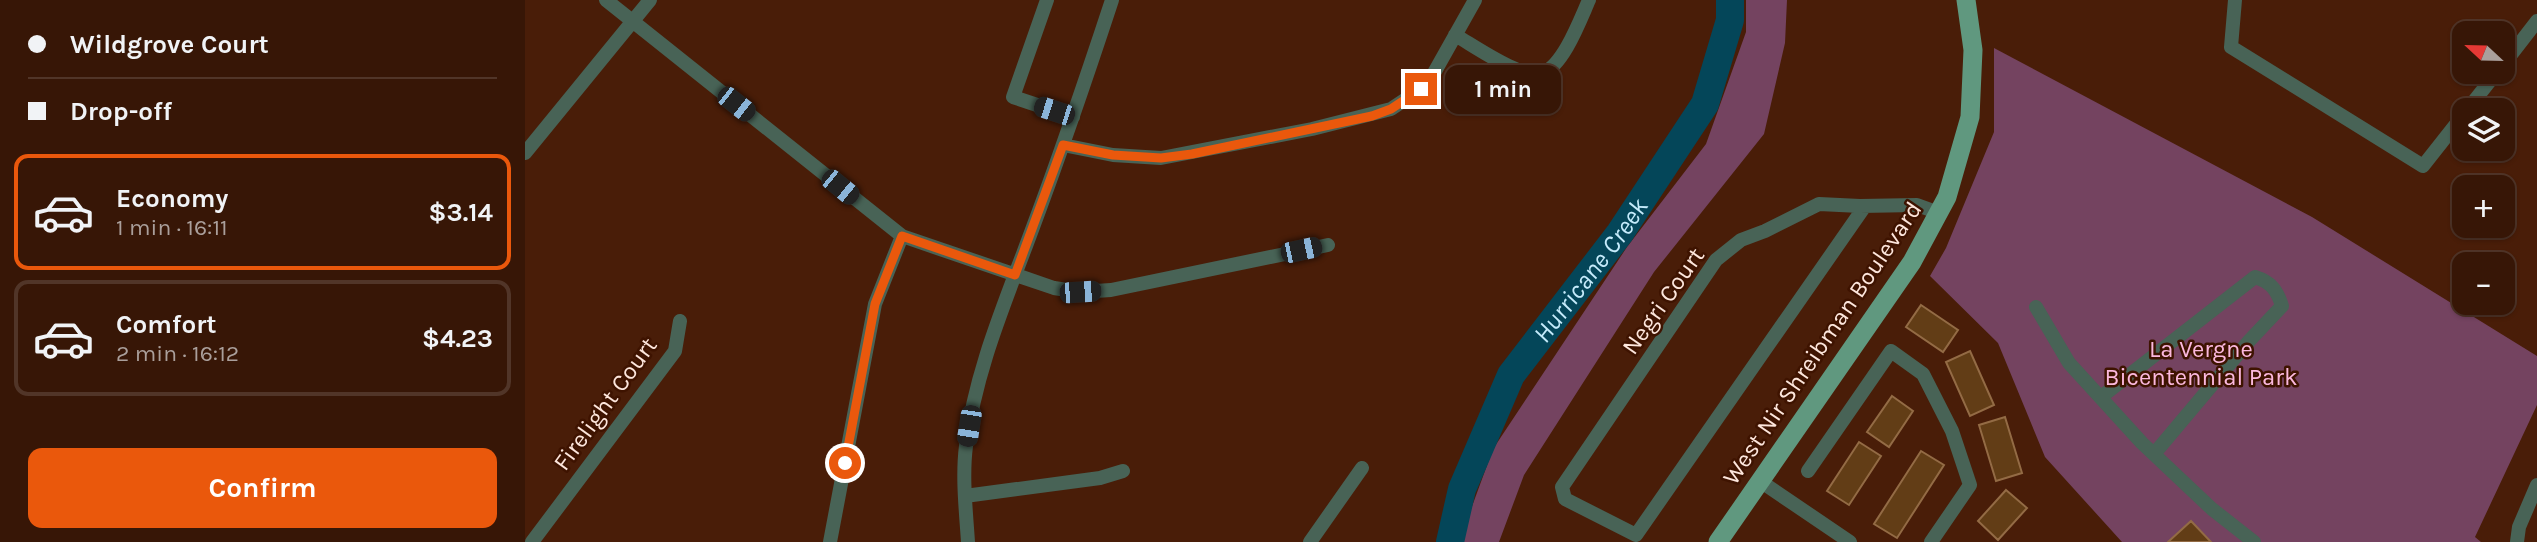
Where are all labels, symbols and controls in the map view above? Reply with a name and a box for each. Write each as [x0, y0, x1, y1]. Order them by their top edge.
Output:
north arrow [2452, 21, 2515, 84]
map controls [2452, 21, 2515, 315]
text: Wildgrove Court [70, 29, 269, 60]
callout: 1 min [1445, 64, 1561, 114]
route end [1405, 73, 1437, 105]
text: 1 min [1474, 76, 1532, 103]
car [713, 83, 760, 125]
car [1031, 95, 1078, 127]
text: Drop-off [70, 96, 172, 127]
button: layers [2452, 98, 2515, 161]
car [818, 166, 863, 208]
button: + [2452, 175, 2515, 238]
icon: car [32, 181, 95, 244]
text: Economy [116, 183, 228, 214]
water label: Hurricane Creek [1527, 192, 1655, 349]
street label: West Nir Shreibman Boulevard [1717, 196, 1927, 490]
text: $3.14 [429, 197, 493, 228]
text: 1 min · 16:11 [116, 214, 228, 241]
car [1279, 235, 1324, 265]
street label: Negri Court [1616, 242, 1710, 360]
button: − [2452, 252, 2515, 315]
car [1059, 280, 1102, 304]
icon: car [32, 307, 95, 370]
text: Comfort [116, 309, 217, 340]
text: $4.23 [422, 323, 493, 354]
street label: Firelight Court [547, 332, 663, 476]
park label: La Vergne Bicentennial Park [2104, 335, 2298, 391]
text: 2 min · 16:12 [116, 340, 239, 367]
car [956, 404, 983, 448]
route start [829, 447, 861, 479]
button: Confirm [28, 448, 497, 528]

